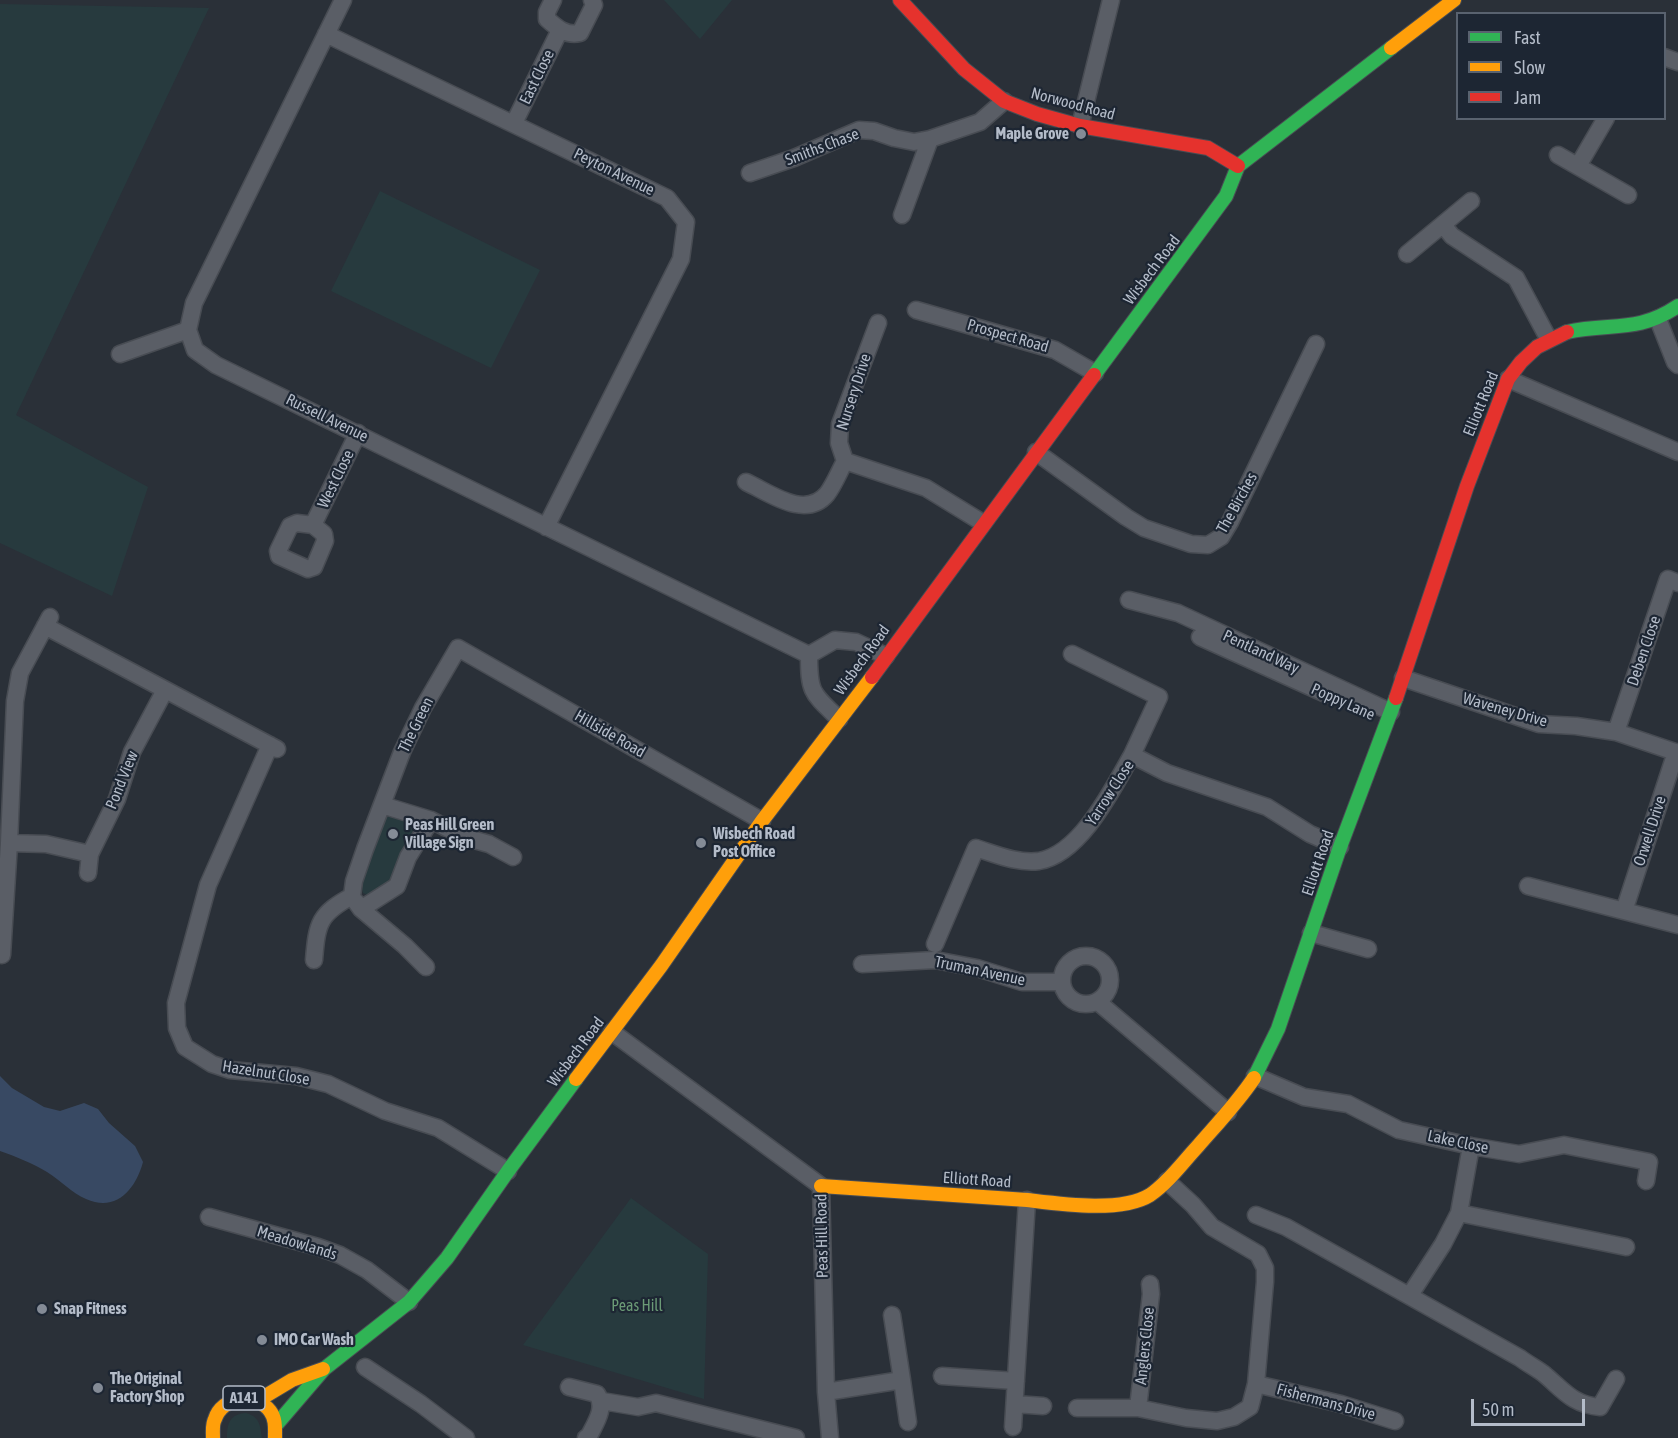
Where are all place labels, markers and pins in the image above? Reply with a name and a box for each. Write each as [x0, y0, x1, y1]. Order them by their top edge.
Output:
place label: Maple Grove [995, 124, 1069, 144]
marker: Maple Grove [1074, 127, 1088, 141]
place label: Peas Hill Green Village Sign [405, 815, 494, 853]
place label: Wisbech Road Post Office [713, 824, 795, 862]
marker: Peas Hill Green Village Sign [386, 827, 400, 841]
marker: Wisbech Road Post Office [694, 836, 708, 850]
place label: Snap Fitness [54, 1299, 127, 1319]
marker: Snap Fitness [35, 1302, 49, 1316]
place label: IMO Car Wash [274, 1330, 354, 1350]
marker: IMO Car Wash [255, 1333, 269, 1347]
place label: The Original Factory Shop [110, 1369, 185, 1407]
marker: The Original Factory Shop [91, 1381, 105, 1395]

